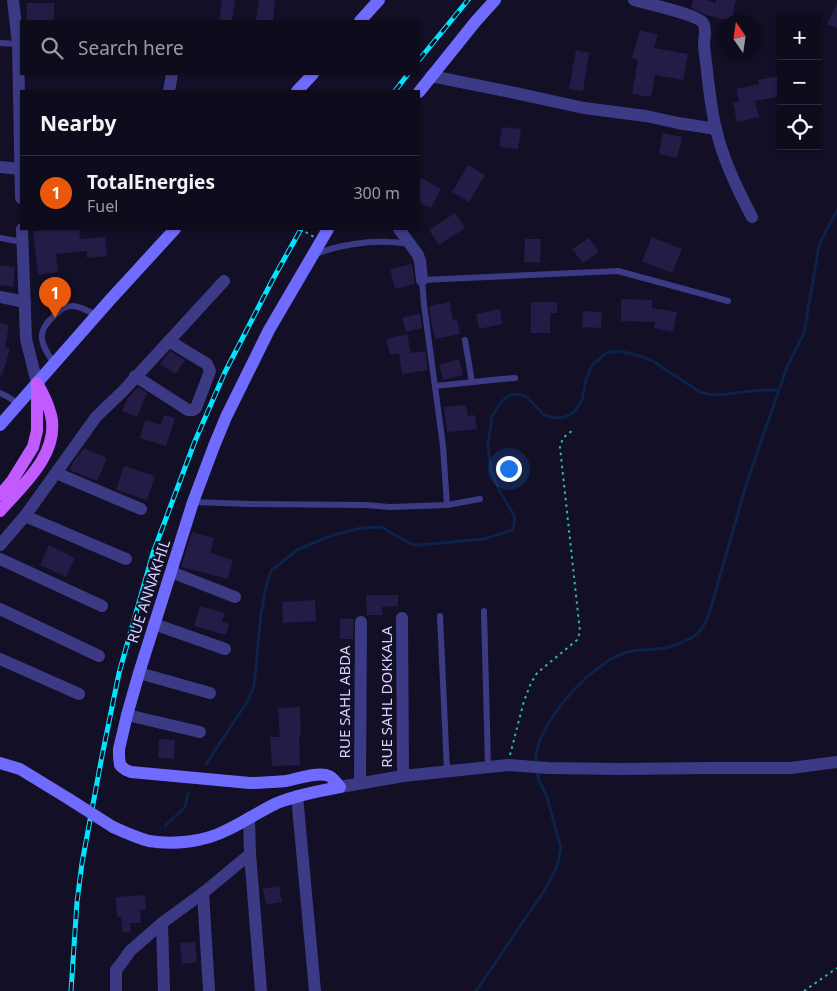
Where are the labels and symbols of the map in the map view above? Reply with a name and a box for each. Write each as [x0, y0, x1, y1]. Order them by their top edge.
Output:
north arrow [717, 15, 762, 60]
pin: 1 [39, 277, 71, 318]
your location [496, 456, 522, 482]
street label: RUE ANNAKHIL [122, 536, 174, 645]
street label: RUE SAHL DOKKALA [376, 626, 396, 768]
street label: RUE SAHL ABDA [334, 645, 354, 758]

